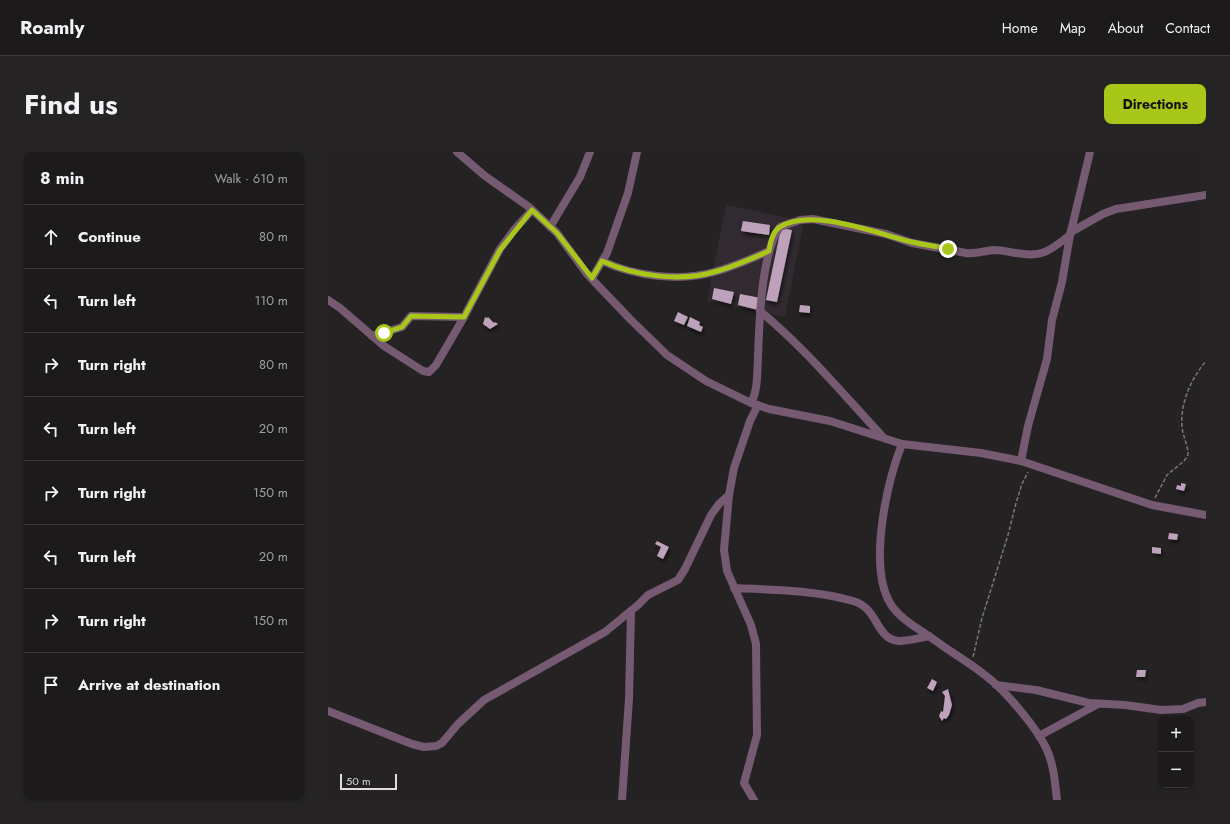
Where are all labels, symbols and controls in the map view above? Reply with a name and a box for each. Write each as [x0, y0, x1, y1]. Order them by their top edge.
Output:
text: Roamly [20, 14, 84, 41]
text: Home [1002, 18, 1038, 38]
text: Map [1060, 18, 1086, 38]
text: About [1108, 18, 1143, 38]
text: Contact [1165, 18, 1210, 38]
text: Find us [24, 84, 118, 125]
button: Directions [1104, 84, 1206, 124]
text: 8 min [40, 166, 84, 190]
text: Walk · 610 m [215, 169, 288, 188]
icon: ahead [40, 226, 62, 248]
text: Continue [78, 226, 141, 248]
text: 80 m [259, 227, 288, 246]
route end [939, 240, 957, 258]
icon: left [40, 290, 62, 312]
text: Turn left [78, 290, 136, 312]
text: 110 m [254, 291, 288, 310]
route start [375, 324, 393, 342]
icon: right [40, 354, 62, 376]
text: Turn right [78, 354, 146, 376]
text: 80 m [259, 355, 288, 374]
icon: left [40, 418, 62, 440]
text: Turn left [78, 418, 136, 440]
text: 20 m [259, 419, 288, 438]
icon: right [40, 482, 62, 504]
text: Turn right [78, 482, 146, 504]
text: 150 m [253, 483, 288, 502]
icon: left [40, 546, 62, 568]
text: Turn left [78, 546, 136, 568]
text: 20 m [259, 547, 288, 566]
icon: right [40, 610, 62, 632]
text: Turn right [78, 610, 146, 632]
text: 150 m [253, 611, 288, 630]
icon: arrive [40, 674, 62, 696]
text: Arrive at destination [78, 674, 220, 696]
map controls [1158, 716, 1194, 788]
button: + [1158, 716, 1194, 752]
button: − [1158, 752, 1194, 788]
scale bar [340, 772, 397, 791]
text: 50 m [346, 773, 371, 789]

